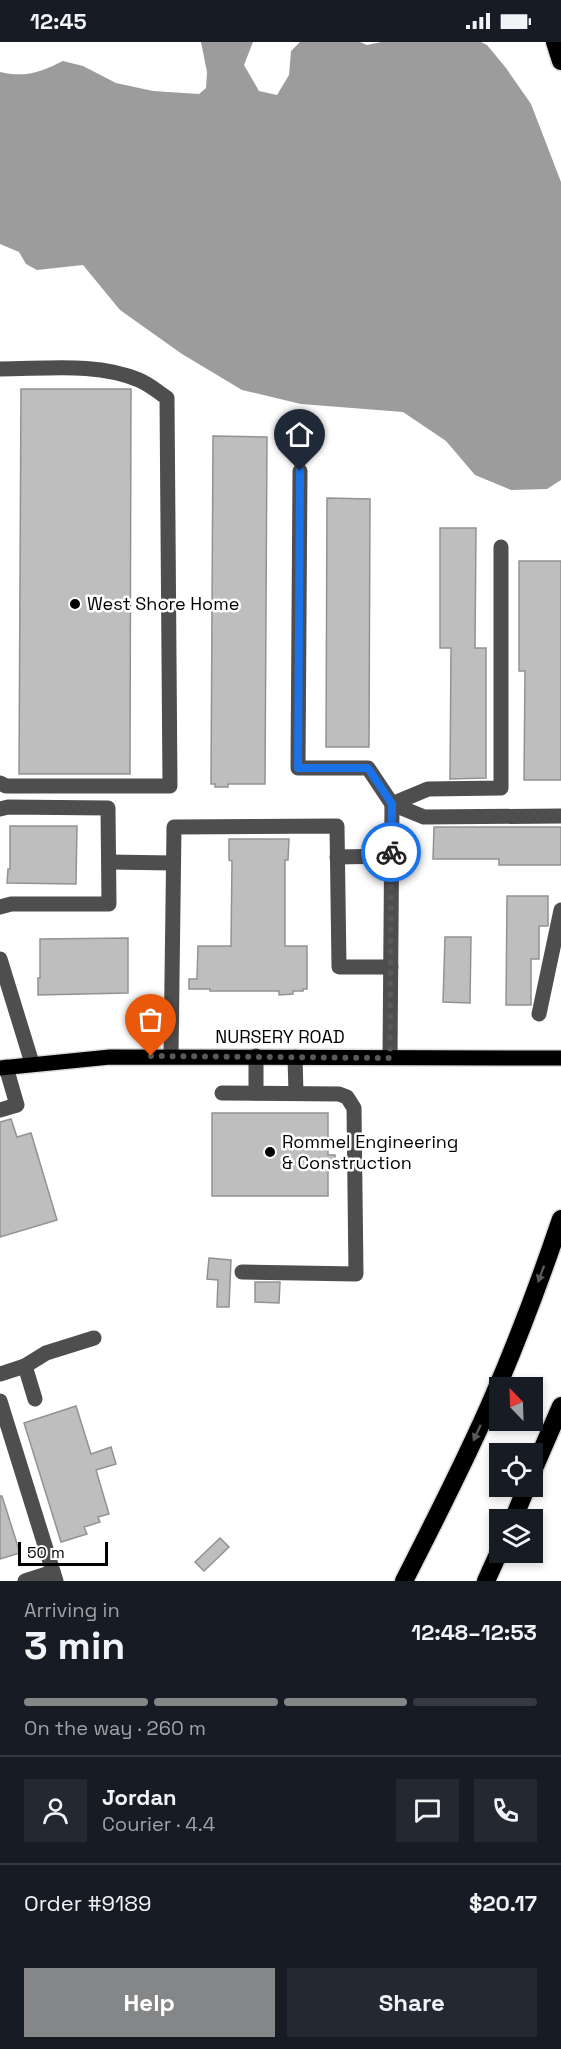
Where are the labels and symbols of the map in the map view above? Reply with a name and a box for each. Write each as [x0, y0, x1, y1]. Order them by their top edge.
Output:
pin [274, 409, 325, 471]
place label: West Shore Home [87, 592, 239, 615]
marker: West Shore Home [68, 597, 82, 611]
courier [361, 822, 421, 882]
pin [125, 994, 176, 1056]
street label: NURSERY ROAD [215, 1025, 345, 1048]
place label: Rommel Engineering & Construction [282, 1130, 458, 1174]
marker: Rommel Engineering & Construction [263, 1145, 277, 1159]
one-way arrow [536, 1265, 546, 1283]
north arrow [489, 1377, 543, 1431]
one-way arrow [472, 1424, 482, 1442]
scale bar [18, 1539, 108, 1566]

